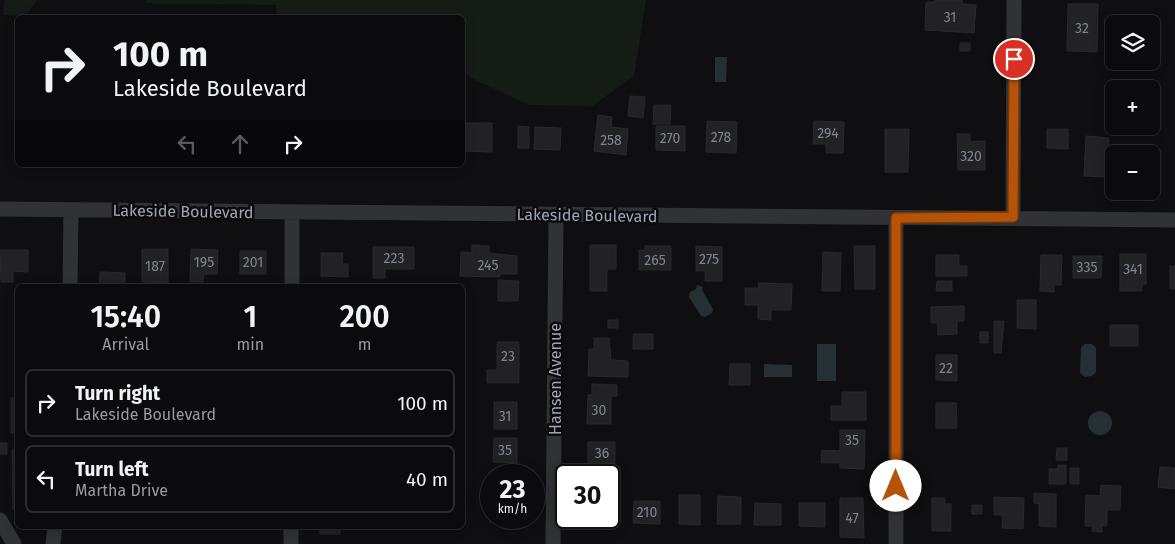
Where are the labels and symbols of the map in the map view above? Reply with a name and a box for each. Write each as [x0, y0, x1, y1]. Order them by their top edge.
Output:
house number: 31 [944, 9, 956, 26]
house number: 32 [1075, 20, 1089, 37]
pin [993, 38, 1035, 80]
house number: 294 [817, 125, 839, 142]
house number: 278 [711, 129, 731, 146]
house number: 270 [660, 130, 681, 147]
house number: 258 [600, 132, 622, 149]
house number: 320 [960, 148, 982, 165]
street label: Lakeside Boulevard [112, 201, 254, 222]
street label: Lakeside Boulevard [516, 205, 658, 226]
house number: 223 [384, 250, 404, 267]
house number: 275 [699, 251, 719, 268]
house number: 265 [644, 252, 666, 269]
house number: 195 [194, 254, 214, 271]
house number: 201 [243, 254, 263, 271]
house number: 245 [478, 257, 498, 274]
house number: 187 [145, 258, 165, 275]
house number: 335 [1077, 259, 1098, 276]
house number: 341 [1123, 261, 1143, 278]
street label: Hansen Avenue [546, 323, 565, 435]
house number: 23 [501, 348, 515, 365]
house number: 22 [939, 360, 953, 377]
house number: 30 [592, 402, 607, 419]
house number: 31 [499, 408, 511, 425]
house number: 35 [845, 432, 859, 449]
house number: 35 [498, 442, 512, 459]
house number: 36 [595, 445, 609, 462]
position arrow [869, 459, 921, 511]
speed limit sign: 30 [555, 464, 620, 529]
house number: 210 [637, 504, 657, 521]
house number: 47 [845, 510, 859, 527]

